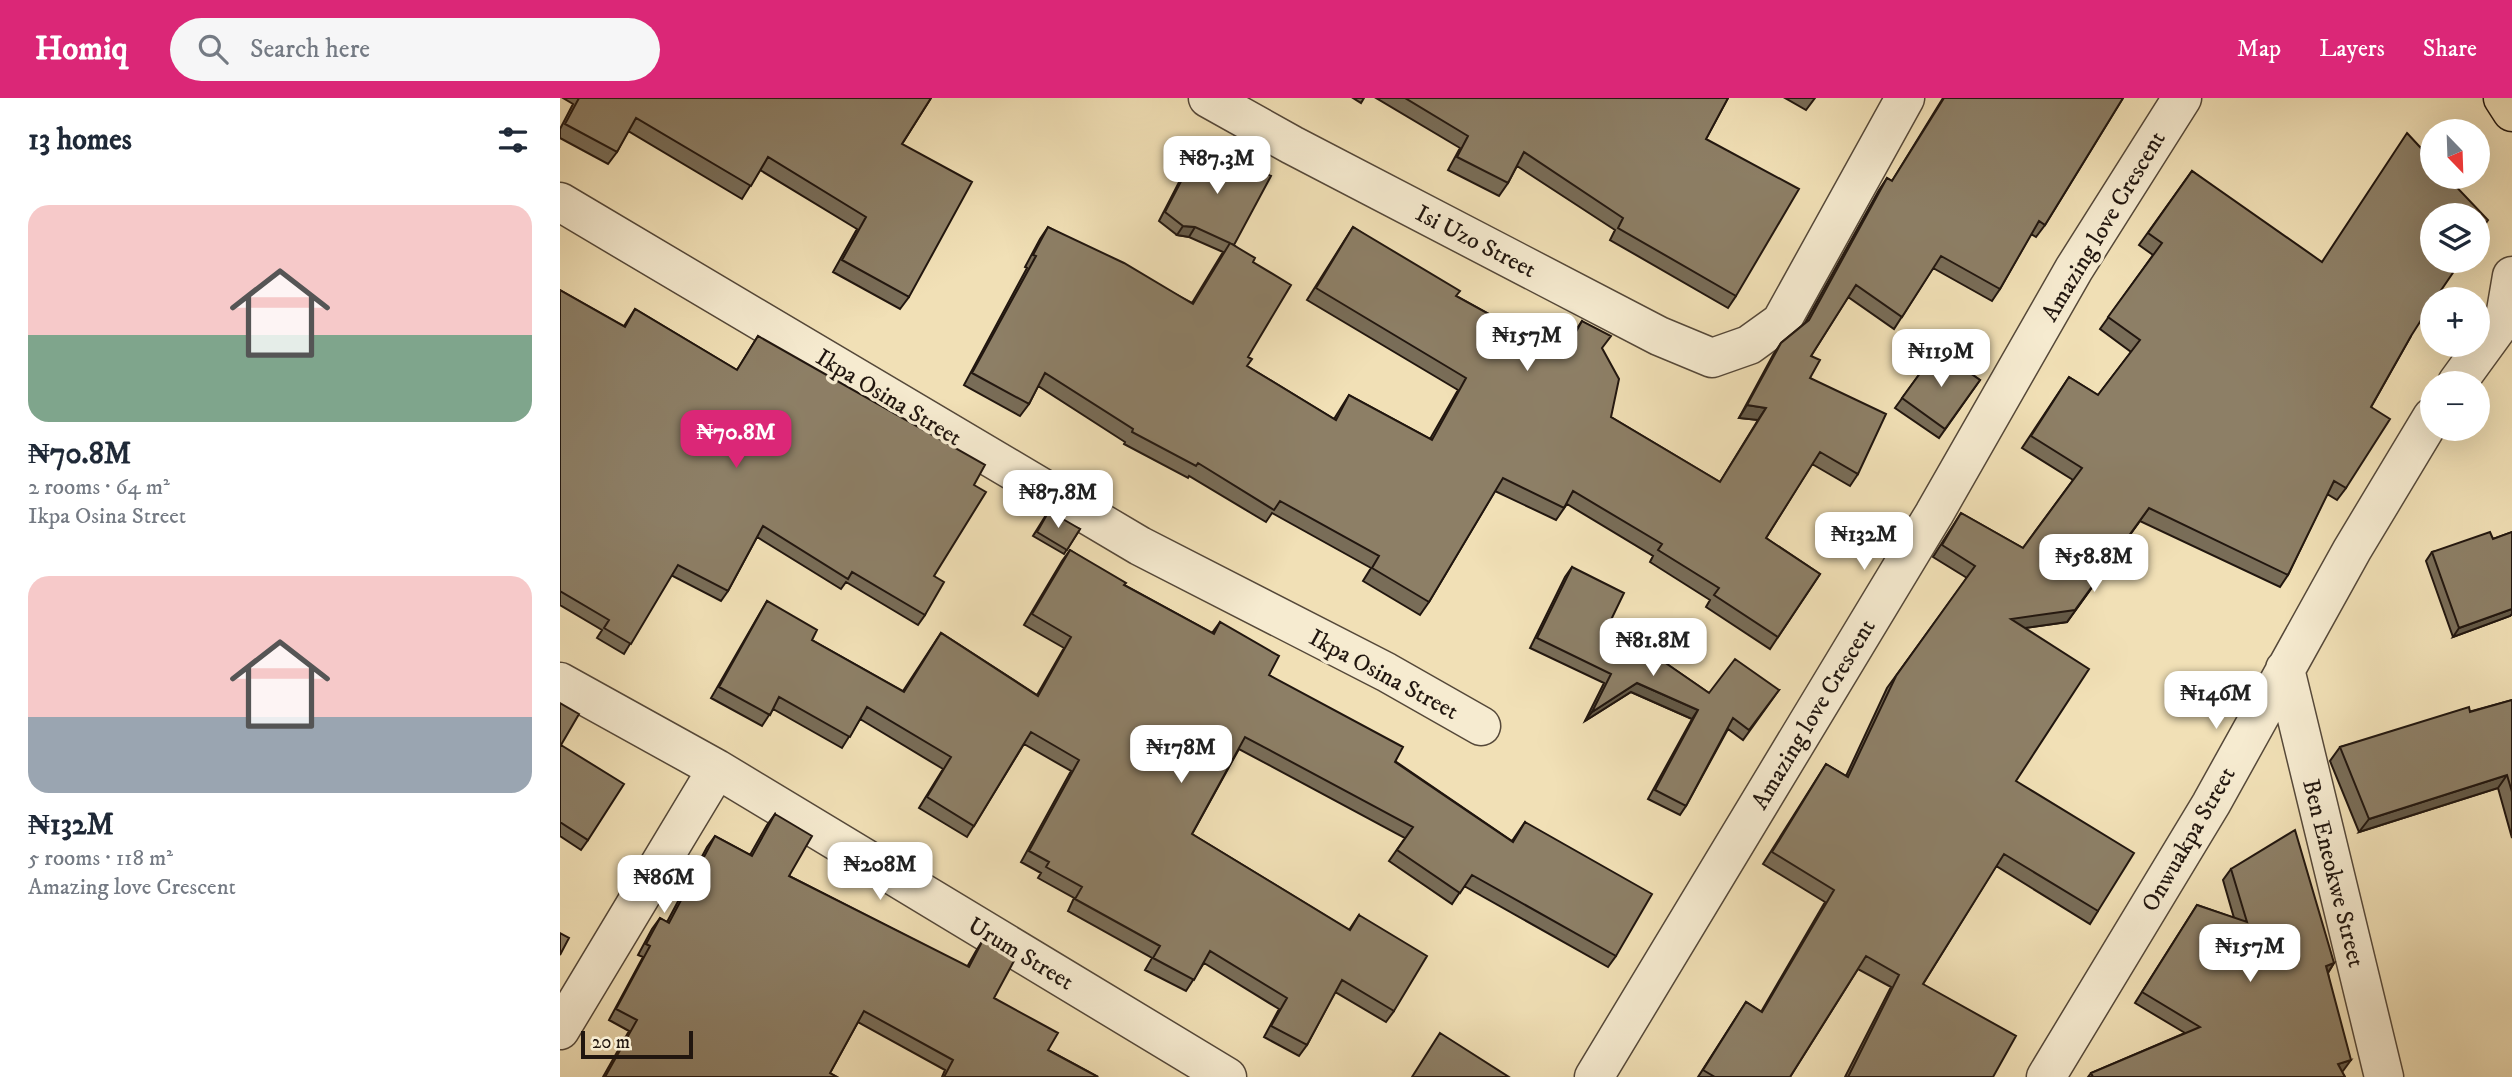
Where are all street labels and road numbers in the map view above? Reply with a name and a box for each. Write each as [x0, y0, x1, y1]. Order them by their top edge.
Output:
street label: Amazing love Crescent [2035, 126, 2173, 327]
street label: Isi Uzo Street [1410, 199, 1541, 285]
street label: Ikpa Osina Street [810, 343, 967, 453]
street label: Amazing love Crescent [1745, 614, 1883, 815]
street label: Ikpa Osina Street [1304, 623, 1464, 727]
street label: Onwuakpa Street [2135, 761, 2243, 917]
street label: Ben Eneokwe Street [2295, 776, 2371, 971]
street label: Urum Street [962, 911, 1079, 997]

